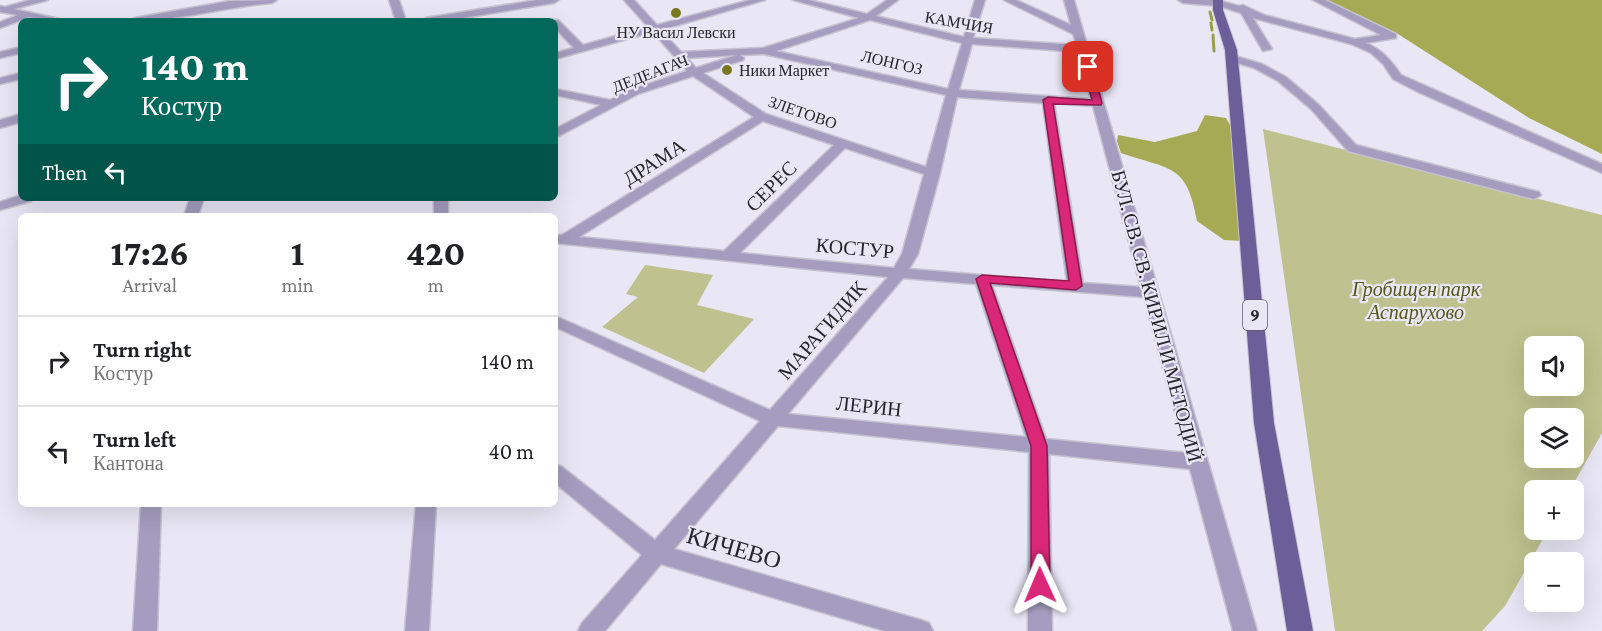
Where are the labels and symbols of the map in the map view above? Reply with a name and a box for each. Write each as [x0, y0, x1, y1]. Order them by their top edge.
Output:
marker: НУ Васил Левски [669, 6, 683, 20]
street label: КАМЧИЯ [923, 8, 995, 37]
place label: НУ Васил Левски [616, 24, 736, 41]
pin [1062, 41, 1113, 92]
street label: ЛОНГОЗ [860, 47, 924, 78]
street label: ДЕДЕАГАЧ [610, 51, 691, 97]
place label: Ники Маркет [739, 62, 829, 80]
marker: Ники Маркет [720, 63, 734, 77]
street label: ЗЛЕТОВО [766, 93, 839, 132]
street label: ДРАМА [619, 134, 690, 190]
street label: СЕРЕС [741, 156, 801, 216]
street label: БУЛ. СВ. СВ. КИРИЛ И МЕТОДИЙ [1106, 168, 1207, 465]
street label: КОСТУР [815, 234, 895, 262]
street label: МАРАГИДИК [773, 276, 872, 384]
park label: Гробищен парк Аспарухово [1351, 278, 1481, 324]
road number: 9 [1243, 300, 1267, 330]
street label: ЛЕРИН [835, 392, 903, 420]
street label: КИЧЕВО [684, 521, 784, 574]
position arrow [1008, 553, 1072, 617]

